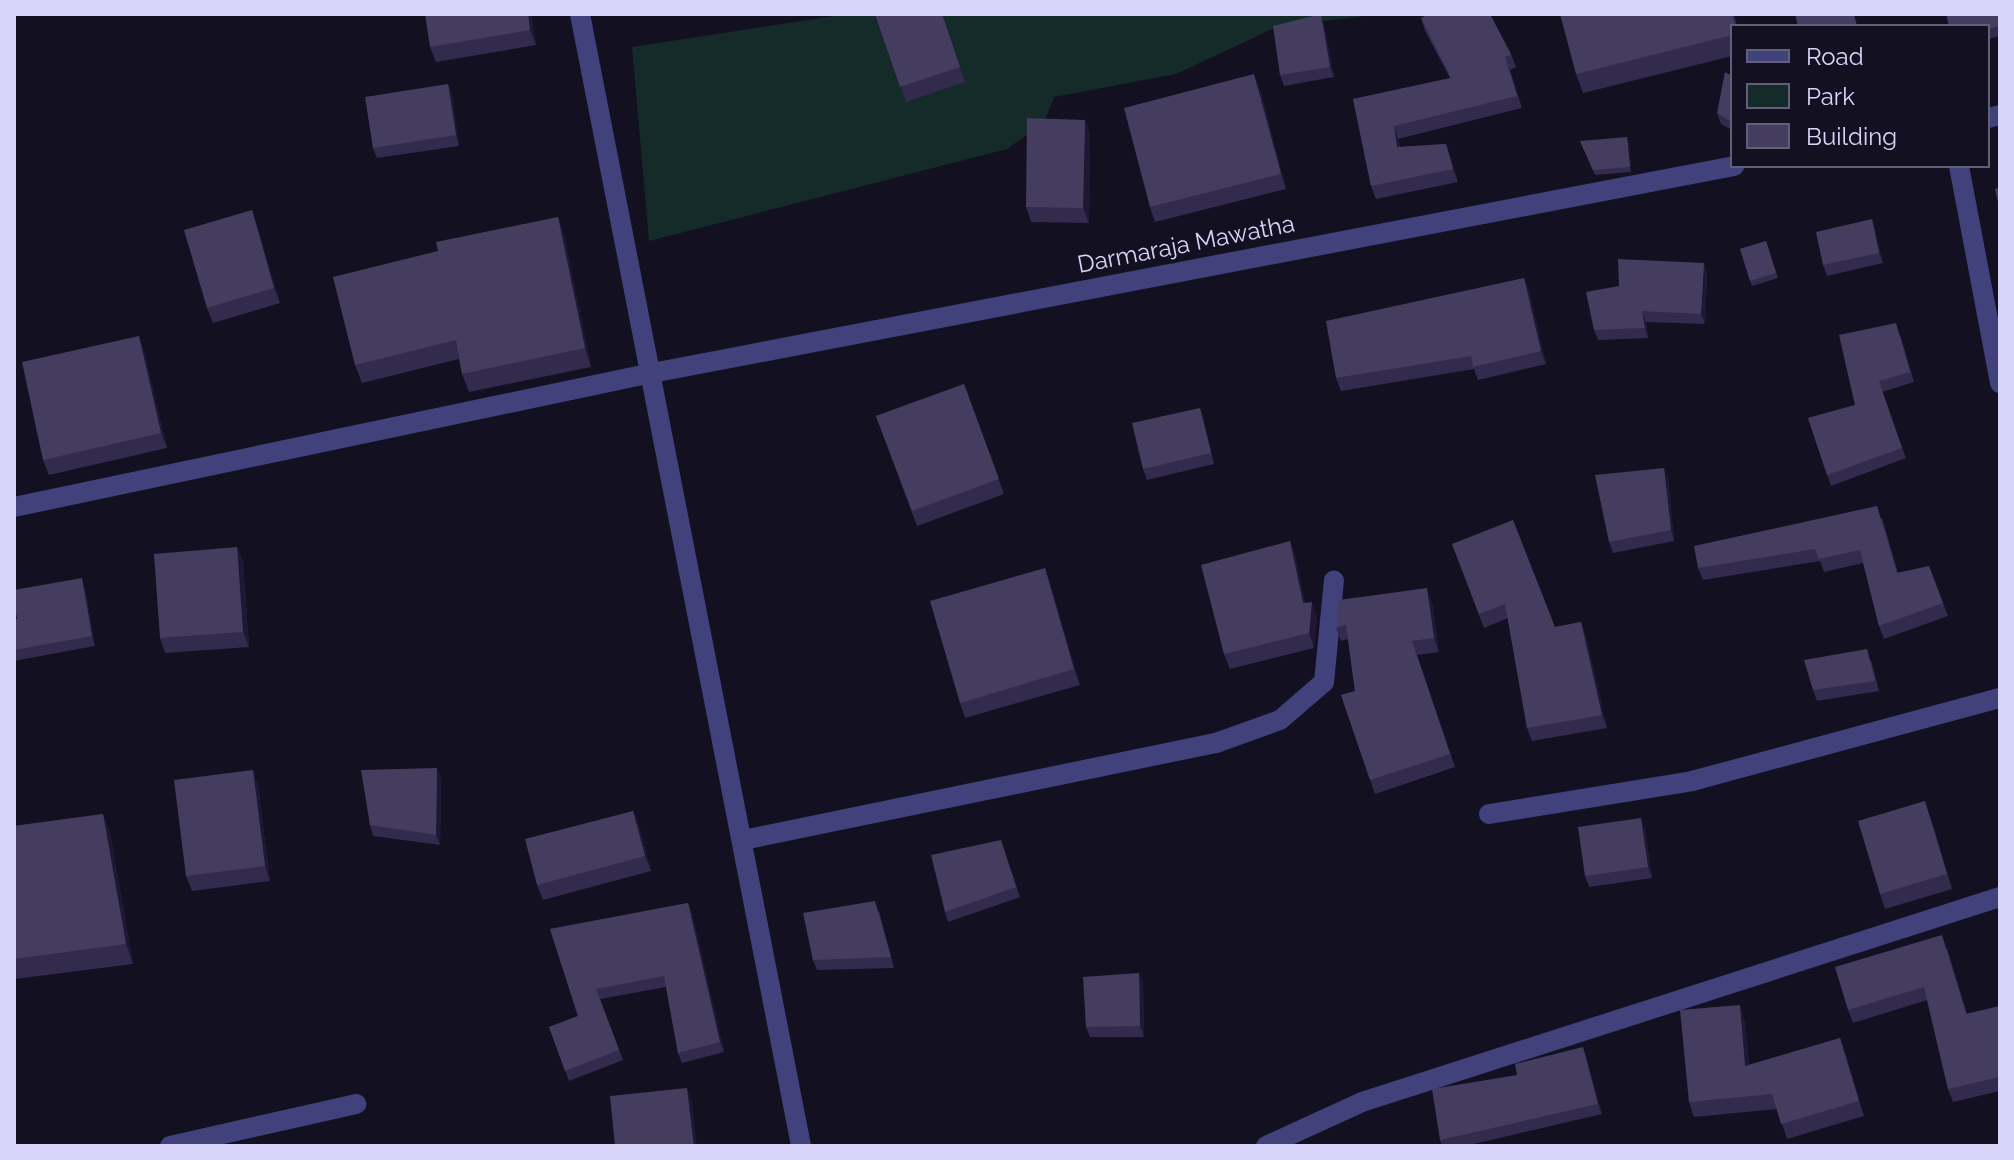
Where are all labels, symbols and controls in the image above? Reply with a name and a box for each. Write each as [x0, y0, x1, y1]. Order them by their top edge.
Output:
legend [1730, 24, 1990, 168]
text: Road [1806, 42, 1864, 71]
text: Park [1806, 82, 1855, 111]
text: Building [1806, 122, 1897, 151]
street label: Darmaraja Mawatha [1075, 209, 1297, 279]

